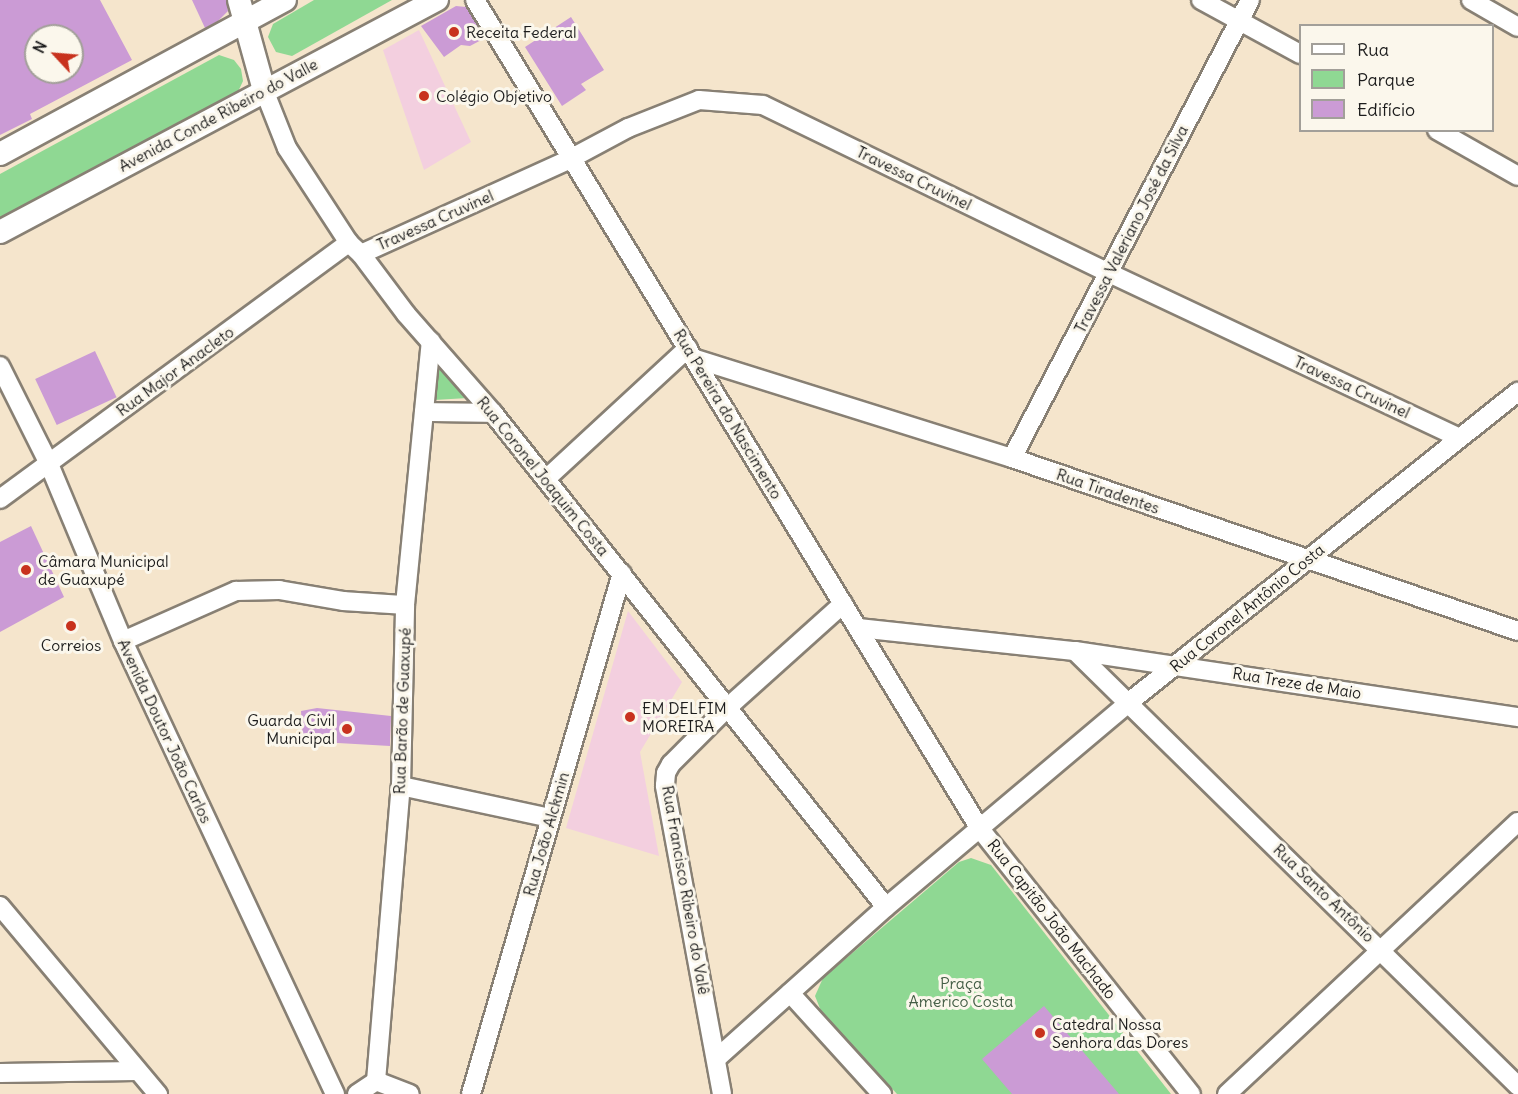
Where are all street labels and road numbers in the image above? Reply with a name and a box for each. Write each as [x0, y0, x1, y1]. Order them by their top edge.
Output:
street label: Avenida Conde Ribeiro do Valle [115, 54, 321, 176]
street label: Travessa Valeriano José da Silva [1070, 122, 1192, 336]
street label: Travessa Cruvinel [853, 142, 975, 214]
street label: Travessa Cruvinel [374, 186, 496, 254]
street label: Rua Major Anacleto [113, 322, 237, 420]
street label: Rua Pereira do Nascimento [670, 326, 786, 502]
street label: Travessa Cruvinel [1291, 352, 1413, 422]
street label: Rua Coronel Joaquim Costa [473, 393, 613, 559]
street label: Rua Tiradentes [1054, 464, 1162, 518]
street label: Rua Coronel Antônio Costa [1166, 540, 1328, 676]
street label: Rua Barão de Guaxupé [389, 627, 415, 795]
street label: Avenida Doutor João Carlos [114, 636, 216, 826]
street label: Rua Treze de Maio [1231, 663, 1363, 703]
street label: Rua João Alckmin [519, 770, 573, 898]
street label: Rua Francisco Ribeiro do Valê [658, 784, 714, 996]
street label: Rua Capitão João Machado [984, 835, 1120, 1003]
street label: Rua Santo Antônio [1269, 840, 1379, 946]

